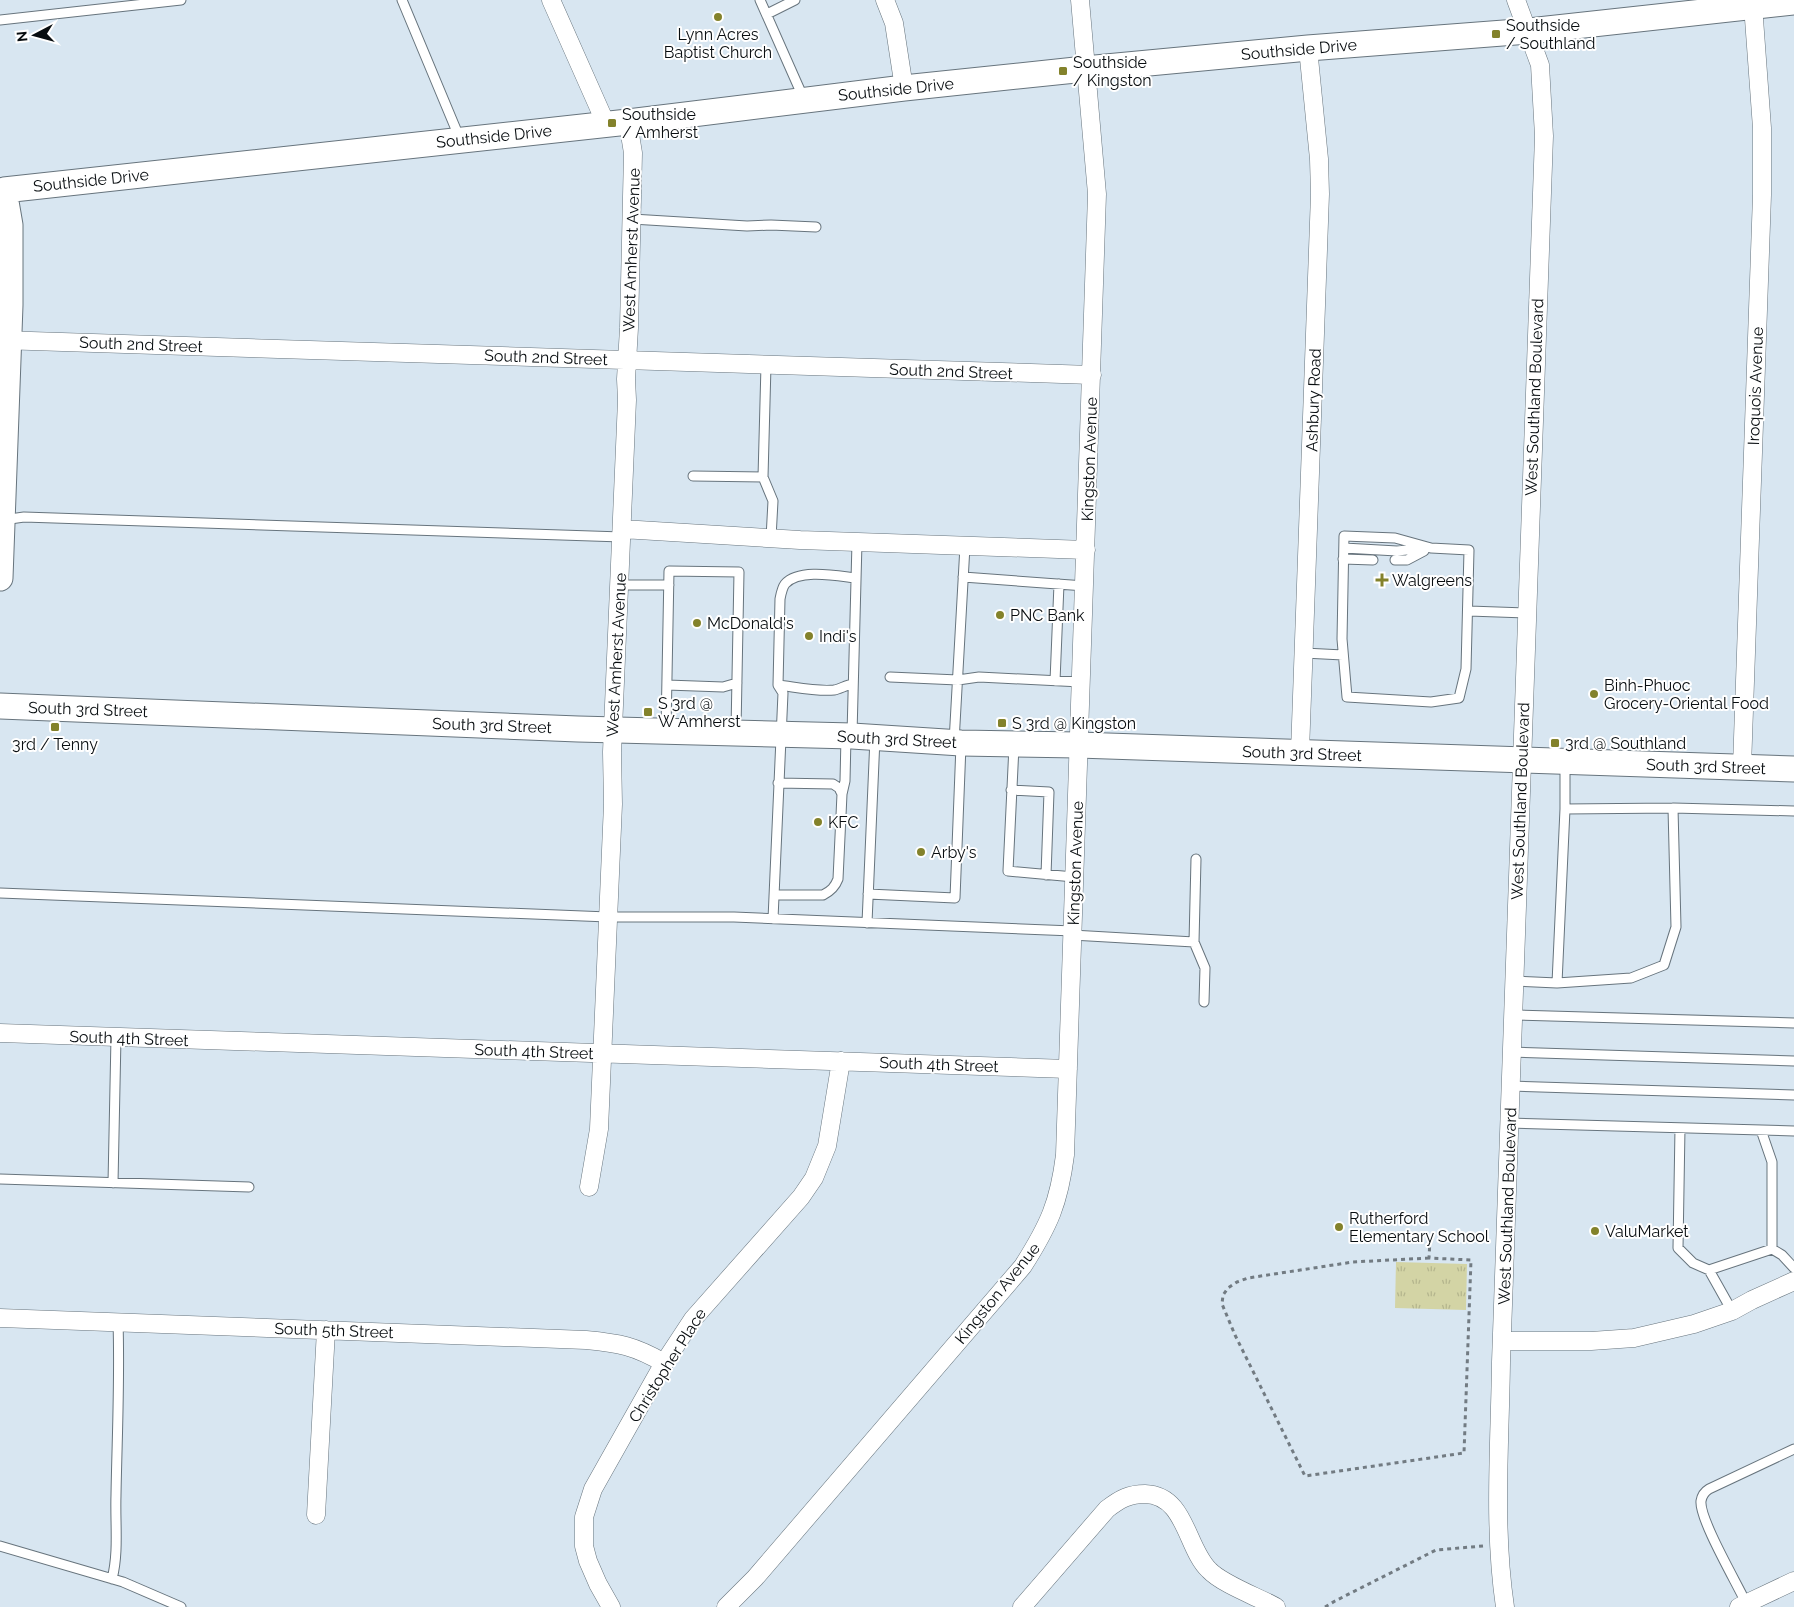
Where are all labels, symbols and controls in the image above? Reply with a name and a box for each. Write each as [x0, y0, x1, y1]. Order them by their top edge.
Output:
north arrow [10, 10, 60, 60]
marker: Lynn Acres Baptist Church [712, 11, 724, 23]
place label: Southside / Southland [1506, 16, 1596, 53]
place label: Lynn Acres Baptist Church [664, 25, 772, 62]
marker: Southside / Southland [1490, 28, 1502, 40]
text: N [14, 30, 31, 43]
street label: Southside Drive [1240, 35, 1358, 64]
place label: Southside / Kingston [1073, 53, 1152, 90]
marker: Southside / Kingston [1057, 65, 1069, 77]
street label: Southside Drive [837, 74, 955, 105]
place label: Southside / Amherst [622, 105, 699, 142]
marker: Southside / Amherst [606, 117, 618, 129]
street label: Southside Drive [435, 121, 553, 152]
street label: Southside Drive [32, 165, 150, 196]
street label: West Amherst Avenue [619, 168, 644, 333]
street label: West Southland Boulevard [1522, 298, 1547, 496]
street label: Iroquois Avenue [1744, 326, 1767, 446]
street label: South 2nd Street [79, 333, 204, 356]
street label: South 2nd Street [484, 346, 609, 369]
street label: Ashbury Road [1302, 348, 1325, 452]
street label: South 2nd Street [889, 360, 1014, 383]
street label: Kingston Avenue [1078, 396, 1101, 522]
place label: Walgreens [1392, 571, 1472, 590]
street label: West Amherst Avenue [603, 572, 630, 738]
marker: Walgreens [1376, 574, 1388, 586]
place label: PNC Bank [1010, 606, 1085, 625]
marker: PNC Bank [994, 609, 1006, 621]
place label: McDonald's [707, 614, 794, 633]
marker: McDonald's [691, 617, 703, 629]
place label: Indi's [819, 627, 857, 646]
marker: Indi's [803, 630, 815, 642]
place label: Binh-Phuoc Grocery-Oriental Food [1604, 676, 1769, 713]
marker: Binh-Phuoc Grocery-Oriental Food [1588, 688, 1600, 700]
place label: S 3rd @ W Amherst [658, 694, 741, 731]
street label: South 3rd Street [28, 698, 149, 721]
street label: West Southland Boulevard [1508, 702, 1533, 900]
marker: S 3rd @ W Amherst [642, 706, 654, 718]
street label: South 3rd Street [432, 714, 553, 737]
place label: S 3rd @ Kingston [1012, 714, 1136, 733]
marker: S 3rd @ Kingston [996, 717, 1008, 729]
marker: 3rd / Tenny [49, 721, 61, 733]
street label: South 3rd Street [837, 727, 958, 752]
place label: 3rd @ Southland [1565, 734, 1686, 753]
place label: 3rd / Tenny [12, 735, 98, 754]
marker: 3rd @ Southland [1549, 737, 1561, 749]
street label: South 3rd Street [1242, 742, 1363, 765]
street label: South 3rd Street [1646, 755, 1767, 778]
street label: Kingston Avenue [1064, 800, 1087, 926]
place label: KFC [828, 813, 858, 832]
marker: KFC [812, 816, 824, 828]
place label: Arby's [931, 843, 977, 862]
marker: Arby's [915, 846, 927, 858]
street label: South 4th Street [69, 1027, 190, 1050]
street label: South 4th Street [474, 1040, 595, 1063]
street label: South 4th Street [879, 1053, 1000, 1076]
street label: West Southland Boulevard [1495, 1107, 1520, 1305]
place label: Rutherford Elementary School [1349, 1209, 1490, 1246]
marker: Rutherford Elementary School [1333, 1221, 1345, 1233]
place label: ValuMarket [1605, 1222, 1689, 1241]
marker: ValuMarket [1589, 1225, 1601, 1237]
street label: Kingston Avenue [951, 1239, 1044, 1348]
street label: Christopher Place [625, 1305, 710, 1426]
street label: South 5th Street [274, 1319, 395, 1342]

